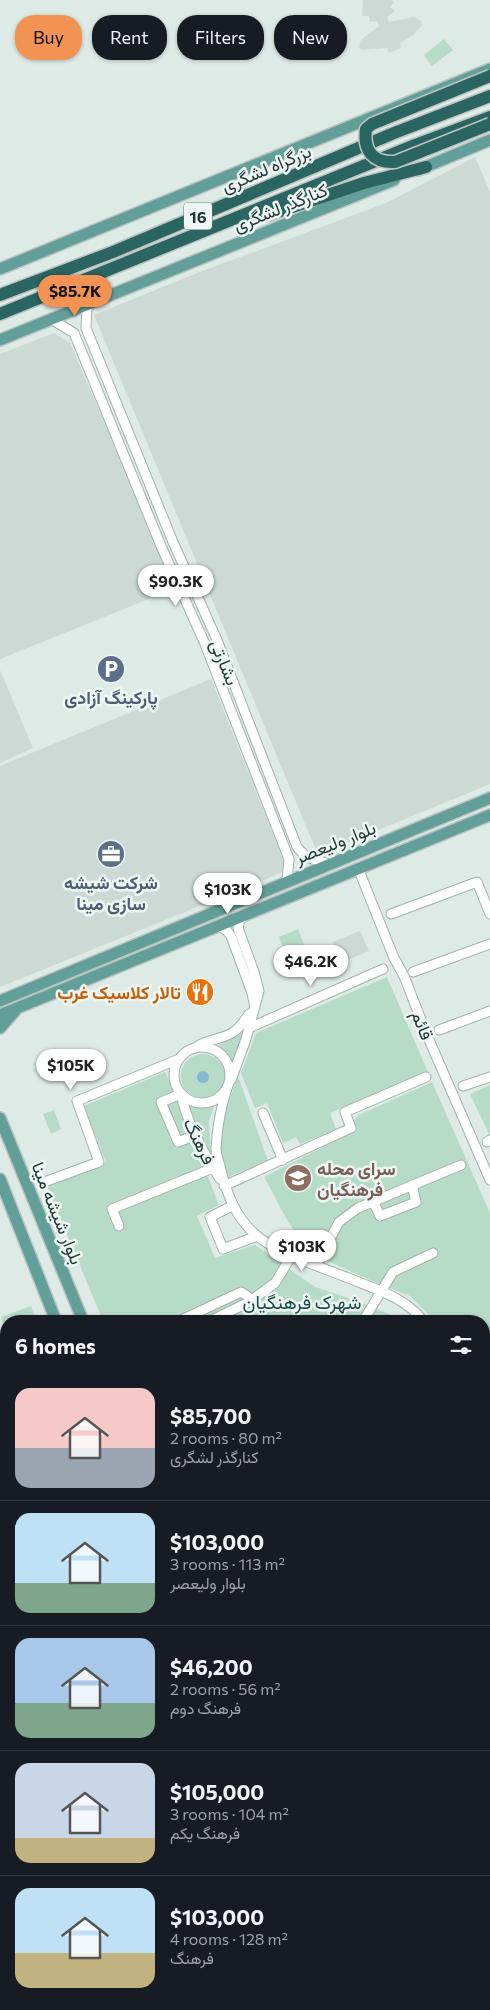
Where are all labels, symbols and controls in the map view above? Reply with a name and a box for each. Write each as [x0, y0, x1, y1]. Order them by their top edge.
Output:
chip: Buy [15, 15, 82, 60]
chip: Rent [92, 15, 167, 60]
chip: Filters [177, 15, 264, 60]
chip: New [274, 15, 347, 60]
street label: بزرگراه لشگری [218, 139, 315, 198]
street label: کنارگذر لشگری [230, 178, 331, 237]
road number: 16 [184, 202, 212, 230]
pin: $85.7K [34, 274, 116, 317]
text: $85.7K [49, 281, 101, 300]
pin: $90.3K [135, 564, 217, 607]
text: $90.3K [149, 571, 203, 590]
street label: بشارتی [205, 636, 244, 688]
parking icon: پارکینگ آزادی [96, 654, 126, 684]
place label: پارکینگ آزادی [64, 686, 158, 710]
street label: بلوار ولیعصر [290, 816, 379, 869]
office icon: شرکت شیشه سازی مینا [96, 839, 126, 869]
place label: شرکت شیشه سازی مینا [64, 871, 158, 915]
pin: $103K [193, 872, 263, 915]
text: $103K [204, 879, 252, 898]
pin: $46.2K [270, 944, 352, 987]
text: $46.2K [284, 951, 338, 970]
restaurant icon: تالار کلاسیک غرب [185, 977, 215, 1007]
place label: تالار کلاسیک غرب [57, 981, 181, 1004]
street label: قائم [405, 1007, 439, 1044]
pin: $105K [36, 1048, 106, 1091]
text: $105K [47, 1055, 95, 1074]
street label: فرهنگ [178, 1114, 221, 1168]
place label: سرای محله فرهنگیان [317, 1157, 396, 1201]
street label: بلوار شیشه مینا [27, 1159, 89, 1268]
school or university icon: سرای محله فرهنگیان [283, 1163, 313, 1193]
pin: $103K [267, 1230, 337, 1272]
text: $103K [278, 1236, 326, 1255]
district label: شهرک فرهنگیان [243, 1290, 361, 1314]
icon: filters [447, 1331, 475, 1359]
text: 6 homes [15, 1333, 96, 1358]
text: $85,700 [170, 1403, 251, 1428]
icon: home [55, 1408, 115, 1468]
text: 2 rooms · 80 m² [170, 1428, 282, 1447]
text: کنارگذر لشگری [170, 1447, 259, 1466]
text: $103,000 [170, 1529, 264, 1554]
icon: home [55, 1533, 115, 1593]
text: 3 rooms · 113 m² [170, 1554, 285, 1573]
text: بلوار ولیعصر [170, 1573, 246, 1592]
text: $46,200 [170, 1654, 253, 1679]
icon: home [55, 1658, 115, 1718]
text: 2 rooms · 56 m² [170, 1679, 281, 1698]
text: فرهنگ دوم [170, 1698, 241, 1717]
text: $105,000 [170, 1779, 264, 1804]
icon: home [55, 1783, 115, 1843]
text: 3 rooms · 104 m² [170, 1804, 289, 1823]
text: فرهنگ یکم [170, 1823, 240, 1842]
text: $103,000 [170, 1904, 264, 1929]
icon: home [55, 1908, 115, 1968]
text: 4 rooms · 128 m² [170, 1929, 288, 1948]
text: فرهنگ [170, 1948, 214, 1967]

